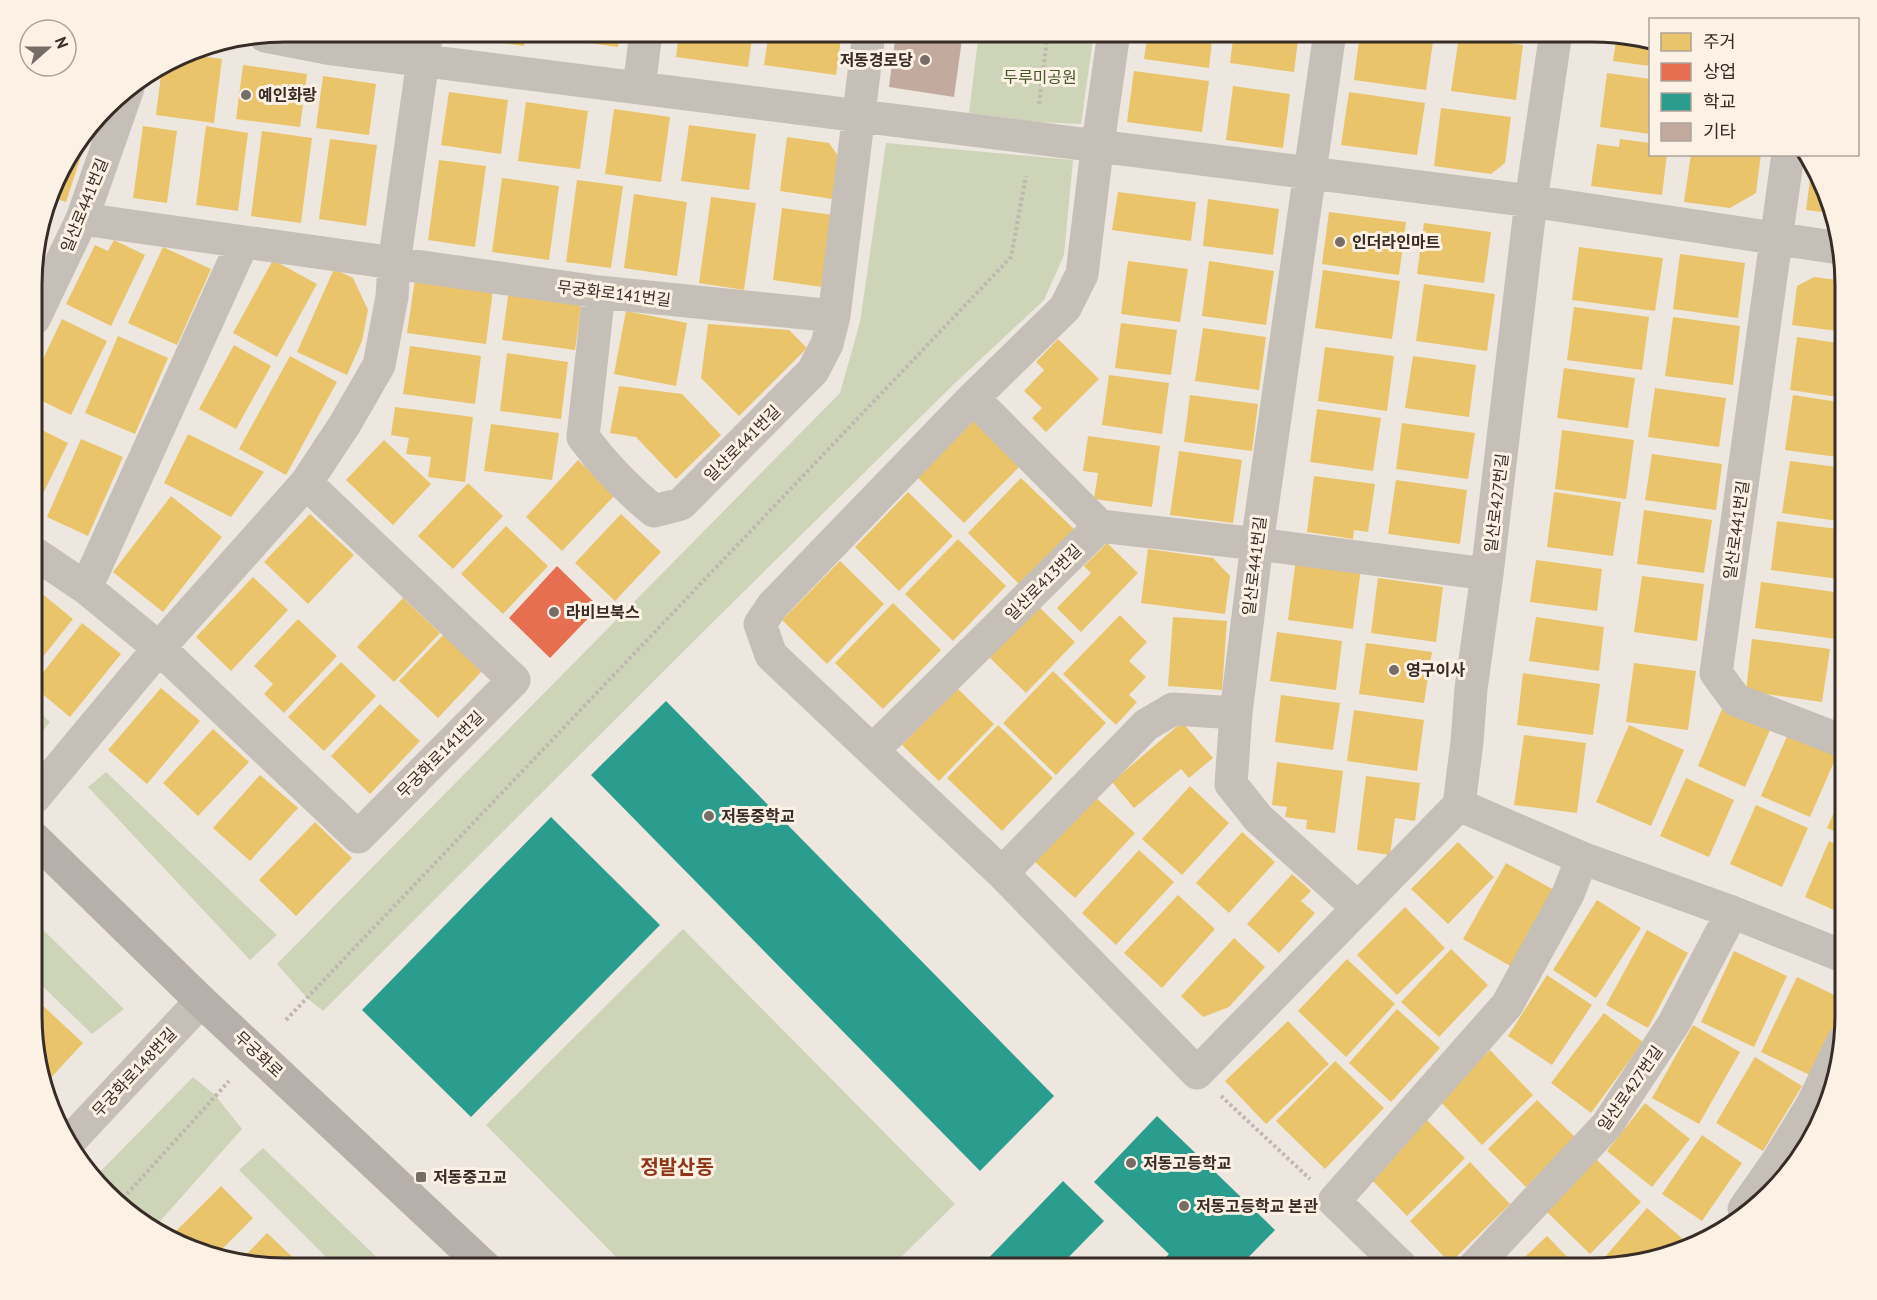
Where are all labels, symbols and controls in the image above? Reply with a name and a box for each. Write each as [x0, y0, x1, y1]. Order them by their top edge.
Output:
north arrow [18, 18, 78, 78]
legend [1649, 18, 1859, 156]
text: 주거 [1703, 30, 1736, 53]
text: N [51, 34, 73, 51]
place label: 저동경로당 [839, 50, 913, 70]
marker: 저동경로당 [918, 53, 932, 67]
text: 상업 [1703, 60, 1736, 83]
park label: 두루미공원 [1003, 67, 1077, 87]
place label: 예인화랑 [258, 85, 317, 105]
marker: 예인화랑 [239, 88, 253, 102]
text: 학교 [1703, 90, 1736, 113]
text: 기타 [1703, 120, 1737, 143]
street label: 일산로441번길 [56, 155, 112, 255]
place label: 인더라인마트 [1352, 232, 1441, 252]
marker: 인더라인마트 [1333, 235, 1347, 249]
street label: 무궁화로141번길 [556, 276, 672, 310]
street label: 일산로441번길 [700, 401, 784, 485]
street label: 일산로427번길 [1480, 452, 1512, 554]
street label: 일산로441번길 [1719, 479, 1753, 581]
street label: 일산로441번길 [1238, 515, 1270, 617]
street label: 일산로413번길 [1001, 540, 1085, 624]
place label: 라비브북스 [566, 602, 640, 622]
marker: 라비브북스 [547, 605, 561, 619]
place label: 영구이사 [1406, 660, 1465, 680]
marker: 영구이사 [1387, 663, 1401, 677]
street label: 무궁화로141번길 [392, 706, 488, 802]
place label: 저동중학교 [721, 806, 795, 826]
marker: 저동중학교 [702, 809, 716, 823]
street label: 무궁화로148번길 [88, 1023, 180, 1121]
street label: 무궁화로 [231, 1027, 288, 1082]
street label: 일산로427번길 [1593, 1041, 1667, 1135]
place label: 저동고등학교 [1143, 1153, 1232, 1173]
district label: 정발산동 [640, 1154, 714, 1180]
marker: 저동고등학교 [1124, 1156, 1138, 1170]
place label: 저동중고교 [433, 1167, 507, 1187]
marker: 저동중고교 [414, 1170, 428, 1184]
place label: 저동고등학교 본관 [1196, 1196, 1318, 1216]
marker: 저동고등학교 본관 [1177, 1199, 1191, 1213]

